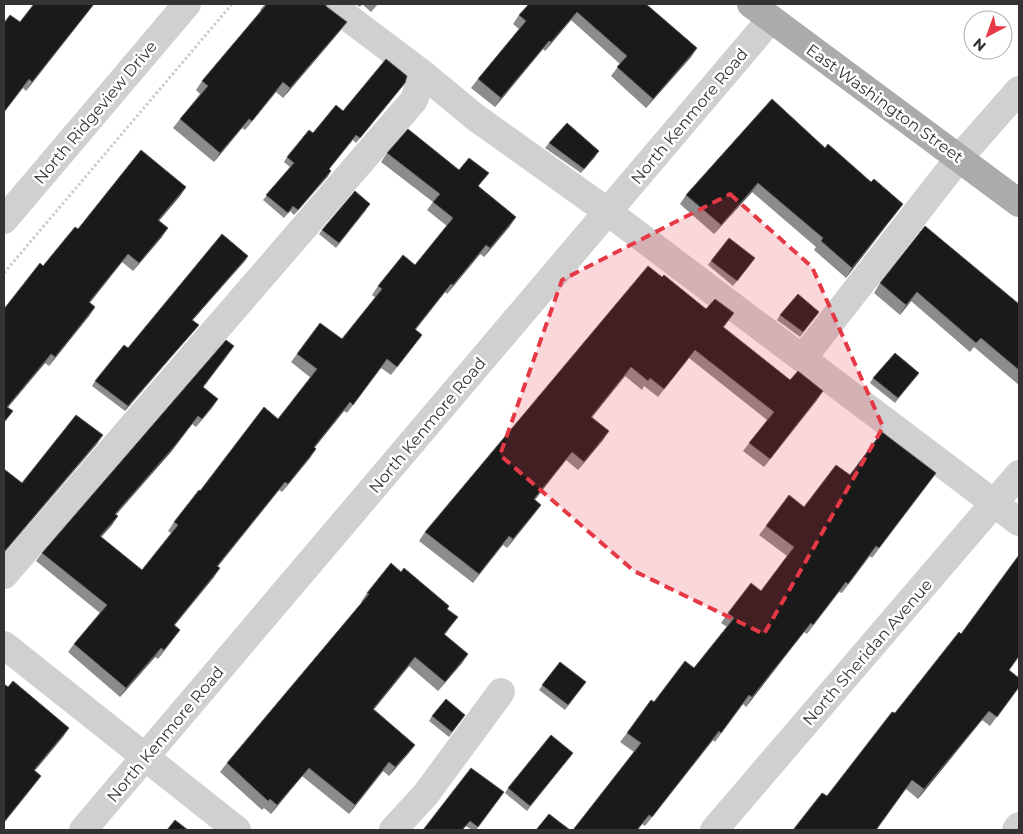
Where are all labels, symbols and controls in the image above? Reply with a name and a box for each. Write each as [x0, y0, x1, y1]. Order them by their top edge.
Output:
north arrow [963, 10, 1013, 60]
text: N [969, 34, 990, 55]
street label: North Ridgeview Drive [30, 37, 161, 188]
street label: East Washington Street [803, 40, 967, 167]
street label: North Kenmore Road [627, 44, 752, 188]
street label: North Kenmore Road [365, 353, 490, 497]
street label: North Sheridan Avenue [799, 575, 936, 729]
street label: North Kenmore Road [103, 662, 228, 806]

